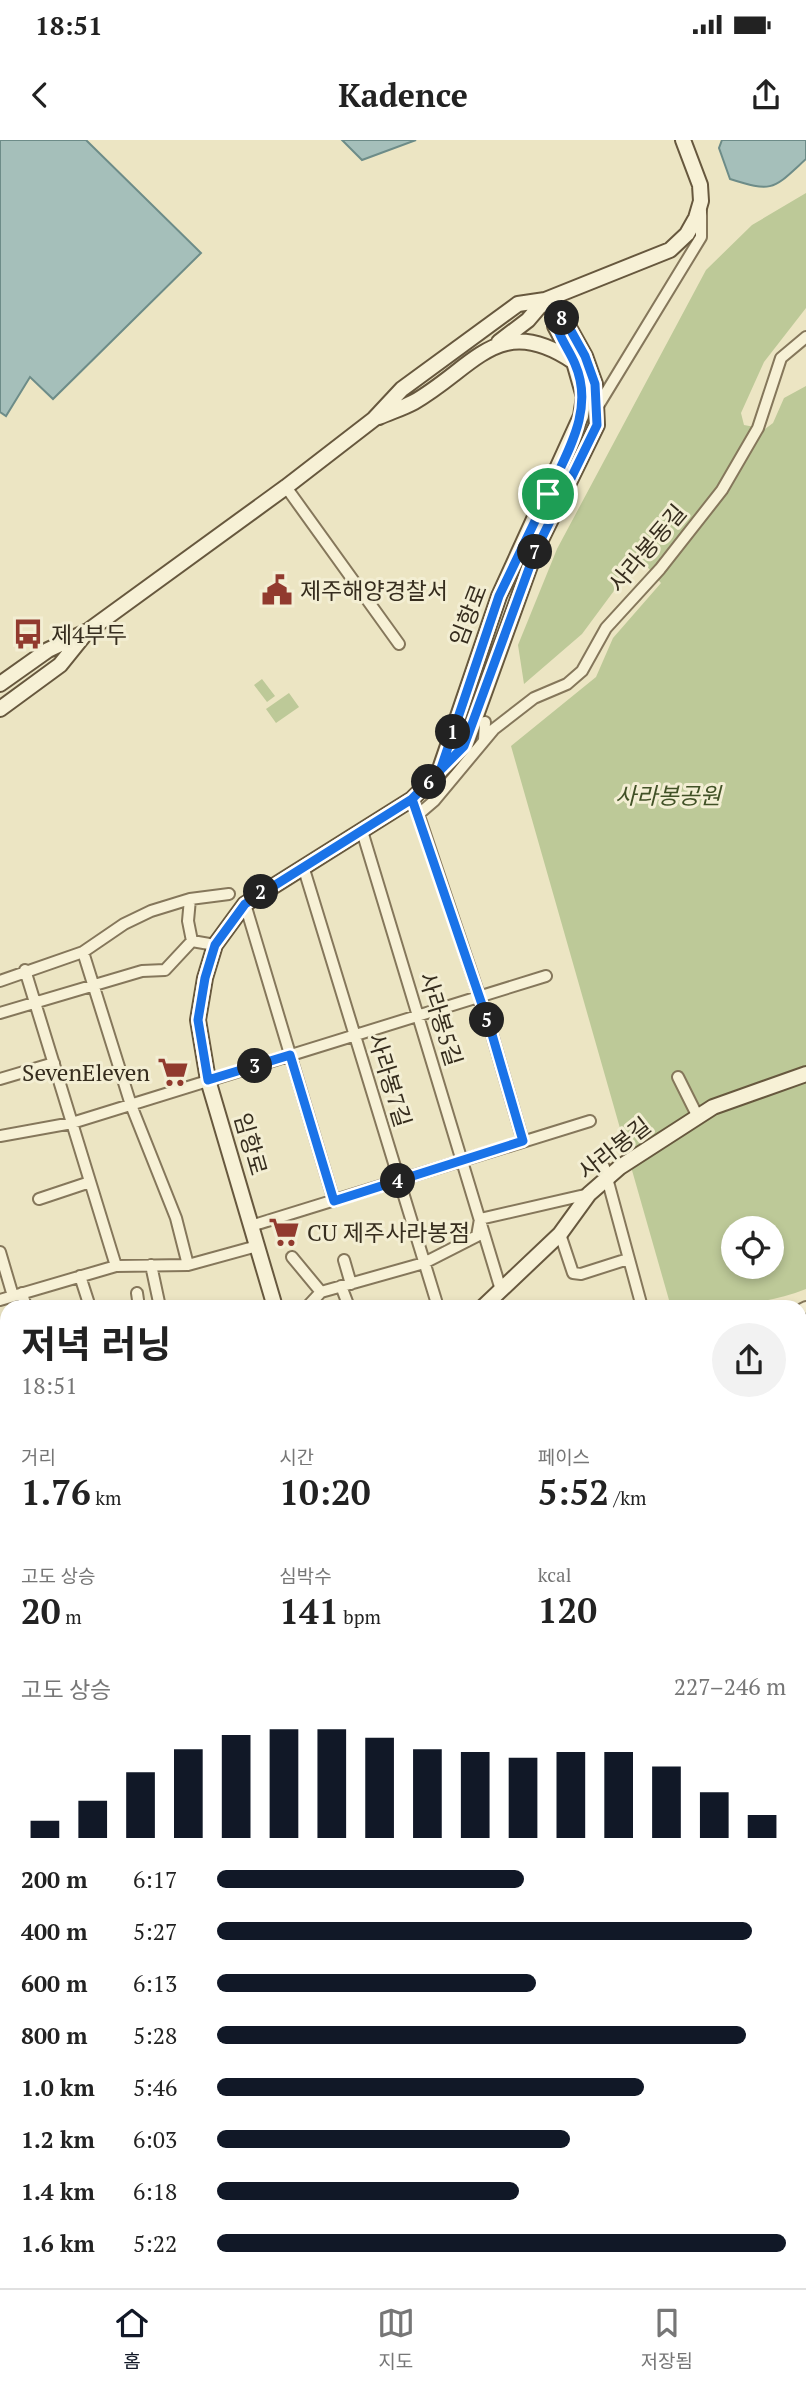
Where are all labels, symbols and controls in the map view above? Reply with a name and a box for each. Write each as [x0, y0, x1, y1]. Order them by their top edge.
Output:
text: 18:51 [35, 8, 103, 42]
text: Kadence [338, 74, 468, 116]
icon: back [21, 76, 59, 114]
icon: share [747, 76, 785, 114]
pin: 8 [544, 300, 580, 336]
text: 8 [556, 305, 567, 330]
pin [518, 464, 578, 524]
icon: arrive [529, 475, 567, 513]
street label: 사라봉동길 [601, 498, 693, 598]
pin: 7 [518, 534, 552, 570]
text: 7 [529, 539, 540, 564]
public building icon: 제주해양경찰서 [260, 573, 294, 607]
place label: 제주해양경찰서 [300, 575, 448, 606]
street label: 임항로 [442, 580, 494, 650]
bus stop icon: 제4부두 [11, 617, 45, 651]
place label: 제4부두 [51, 619, 127, 650]
pin: 1 [435, 714, 470, 750]
text: 1 [447, 719, 458, 744]
pin: 6 [412, 764, 446, 800]
text: 6 [423, 769, 434, 794]
park label: 사라봉공원 [615, 780, 723, 811]
pin: 2 [244, 874, 278, 910]
text: 2 [255, 879, 266, 904]
street label: 사라봉5길 [412, 968, 470, 1070]
pin: 5 [470, 1002, 504, 1038]
text: 5 [481, 1007, 492, 1032]
street label: 사라봉7길 [361, 1029, 419, 1131]
pin: 3 [238, 1048, 272, 1084]
text: 3 [249, 1053, 260, 1078]
supermarket icon: SevenEleven [156, 1055, 190, 1089]
place label: SevenEleven [22, 1057, 150, 1088]
street label: 임항로 [227, 1109, 275, 1179]
street label: 사라봉길 [571, 1110, 657, 1186]
pin: 4 [380, 1164, 416, 1198]
text: 4 [392, 1168, 403, 1193]
supermarket icon: CU 제주사라봉점 [267, 1215, 301, 1249]
map controls [721, 1216, 784, 1279]
button: locate [721, 1216, 784, 1279]
place label: CU 제주사라봉점 [307, 1217, 470, 1248]
text: 저녁 러닝 [21, 1319, 171, 1369]
button: share [712, 1323, 786, 1397]
text: 18:51 [21, 1370, 78, 1401]
text: 거리 [21, 1444, 56, 1469]
text: 시간 [279, 1444, 314, 1469]
text: 페이스 [538, 1444, 590, 1469]
text: 1.76 [21, 1469, 91, 1515]
text: 10:20 [279, 1469, 370, 1515]
text: 5:52 [538, 1469, 609, 1515]
text: km [91, 1485, 122, 1510]
text: /km [609, 1485, 646, 1510]
text: kcal [538, 1562, 571, 1587]
text: 고도 상승 [21, 1563, 96, 1588]
text: 심박수 [279, 1563, 332, 1588]
text: 120 [538, 1587, 597, 1633]
text: 20 [21, 1588, 61, 1634]
text: 141 [279, 1588, 339, 1634]
text: m [61, 1604, 82, 1629]
text: bpm [339, 1604, 381, 1629]
text: 227–246 m [674, 1671, 786, 1702]
text: 고도 상승 [21, 1674, 111, 1705]
text: 200 m [21, 1864, 87, 1895]
text: 6:17 [133, 1864, 177, 1895]
text: 400 m [21, 1916, 87, 1947]
text: 5:27 [133, 1916, 177, 1947]
text: 600 m [21, 1968, 87, 1999]
text: 6:13 [133, 1968, 177, 1999]
text: 800 m [21, 2020, 87, 2051]
text: 5:28 [133, 2020, 177, 2051]
text: 1.0 km [21, 2072, 95, 2103]
text: 5:46 [133, 2072, 177, 2103]
text: 1.2 km [21, 2124, 95, 2155]
text: 6:03 [133, 2124, 177, 2155]
text: 1.4 km [21, 2176, 95, 2207]
text: 6:18 [133, 2176, 177, 2207]
text: 1.6 km [21, 2228, 95, 2259]
text: 5:22 [133, 2228, 177, 2259]
tab: 홈 [113, 2304, 151, 2373]
tab: 지도 [377, 2304, 415, 2373]
tab: 저장됨 [641, 2304, 693, 2373]

